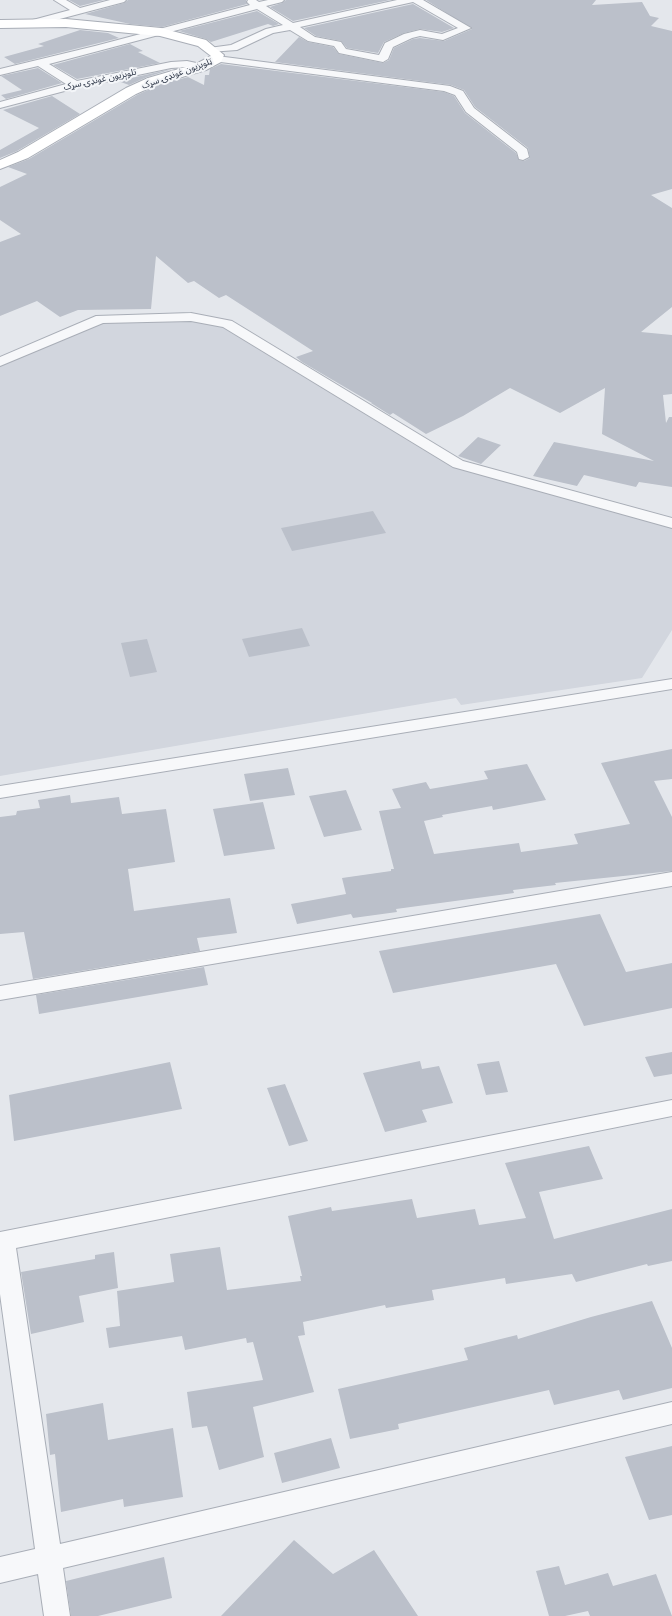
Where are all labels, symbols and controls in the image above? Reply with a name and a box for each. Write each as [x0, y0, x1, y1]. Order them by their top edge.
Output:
street label: ټلوېزيون غونډۍ سړک [140, 56, 214, 92]
street label: تلوېزيون غونډۍ سړک [63, 67, 137, 93]

